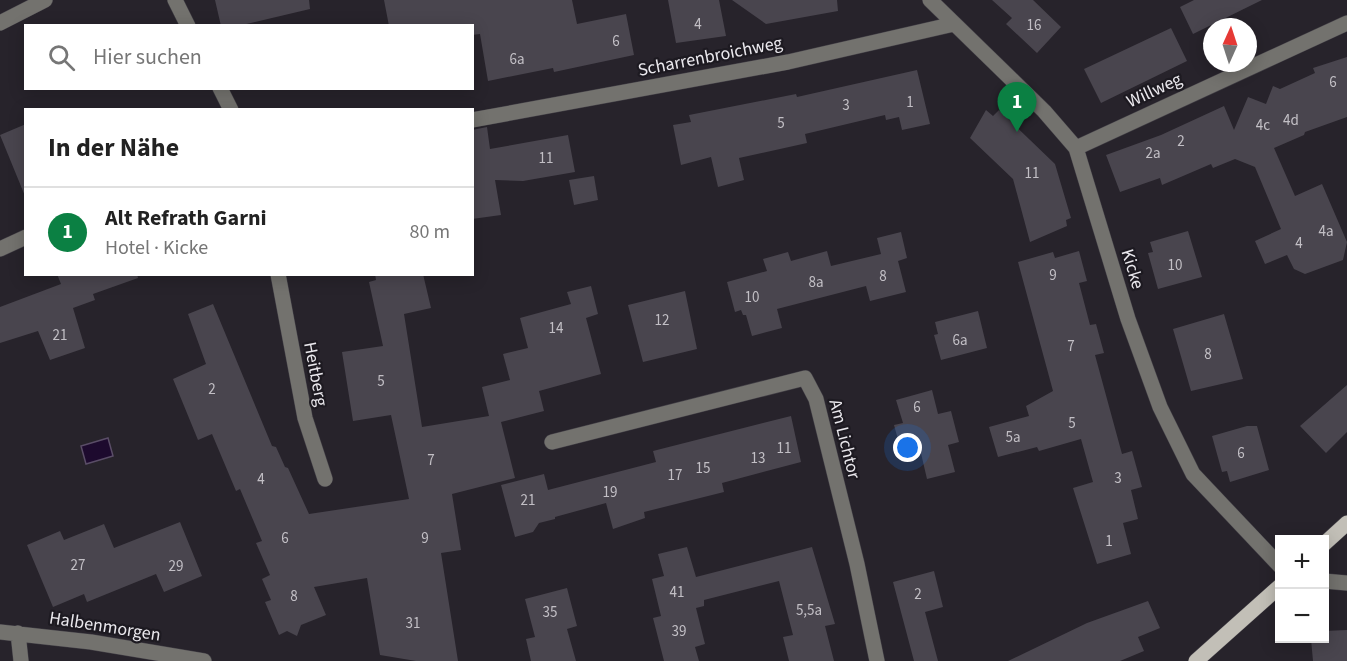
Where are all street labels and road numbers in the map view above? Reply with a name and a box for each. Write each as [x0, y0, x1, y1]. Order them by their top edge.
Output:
street label: Scharrenbroichweg [636, 30, 784, 83]
street label: Willweg [1122, 67, 1186, 114]
street label: Kicke [1115, 246, 1150, 292]
street label: Heitberg [297, 340, 334, 408]
street label: Am Lichtor [823, 397, 867, 482]
street label: Halbenmorgen [47, 605, 162, 648]

